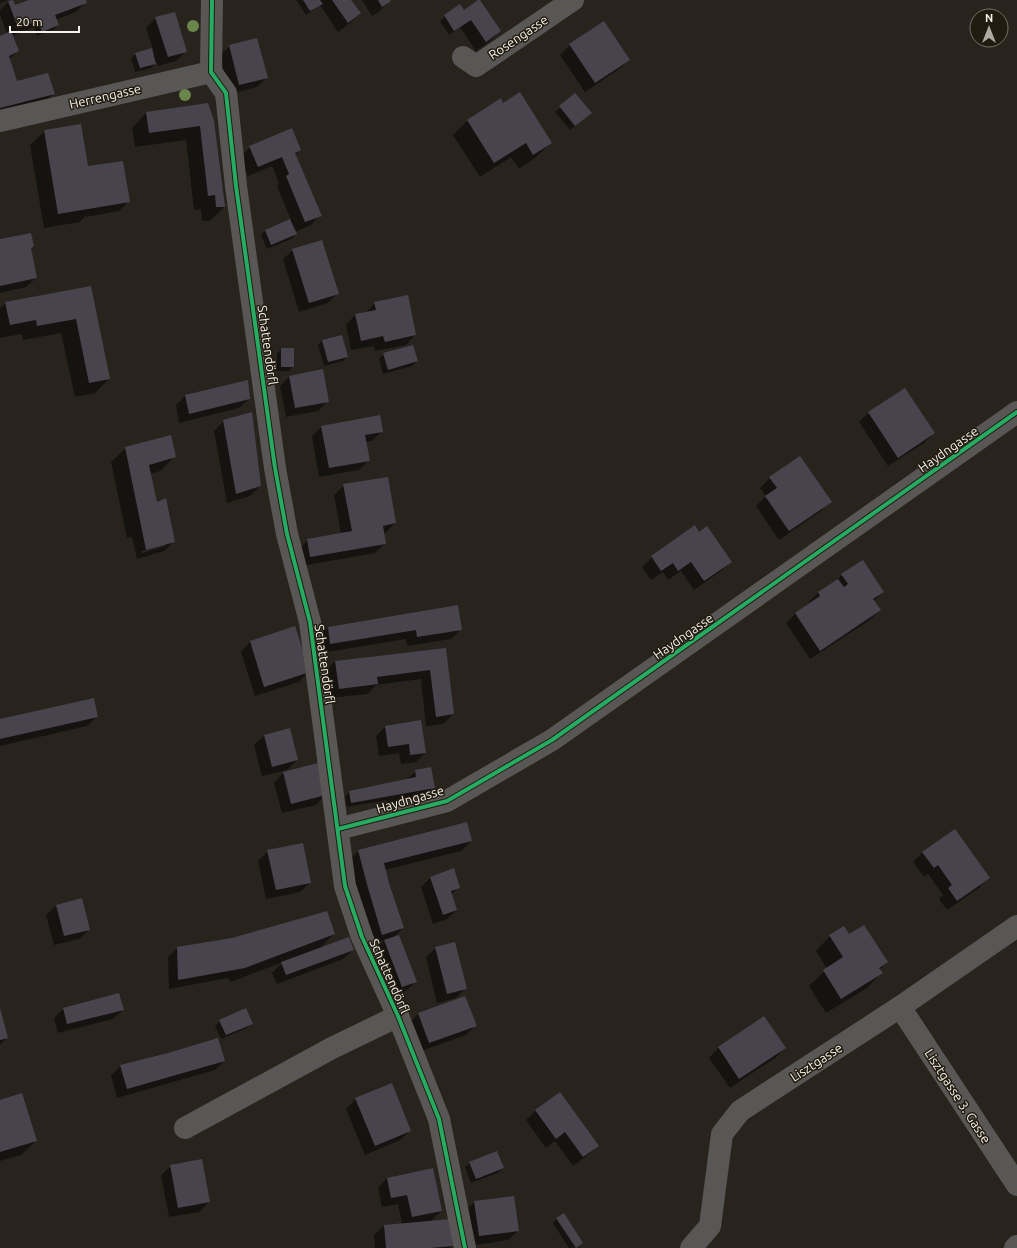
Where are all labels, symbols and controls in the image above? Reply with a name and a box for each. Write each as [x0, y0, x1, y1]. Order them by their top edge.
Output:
scale bar [10, 8, 79, 34]
north arrow [969, 8, 1009, 48]
street label: Rosengasse [486, 12, 550, 62]
text: N [985, 12, 993, 24]
text: 20 m [16, 15, 43, 28]
street label: Herrengasse [68, 81, 142, 111]
street label: Schattendörfl [255, 304, 281, 386]
street label: Haydngasse [915, 423, 981, 475]
street label: Haydngasse [650, 610, 716, 662]
street label: Schattendörfl [312, 623, 338, 705]
street label: Haydngasse [375, 783, 445, 815]
street label: Schattendörfl [367, 936, 413, 1016]
street label: Lisztgasse [787, 1040, 845, 1084]
street label: Lisztgasse 3. Gasse [922, 1046, 994, 1146]

